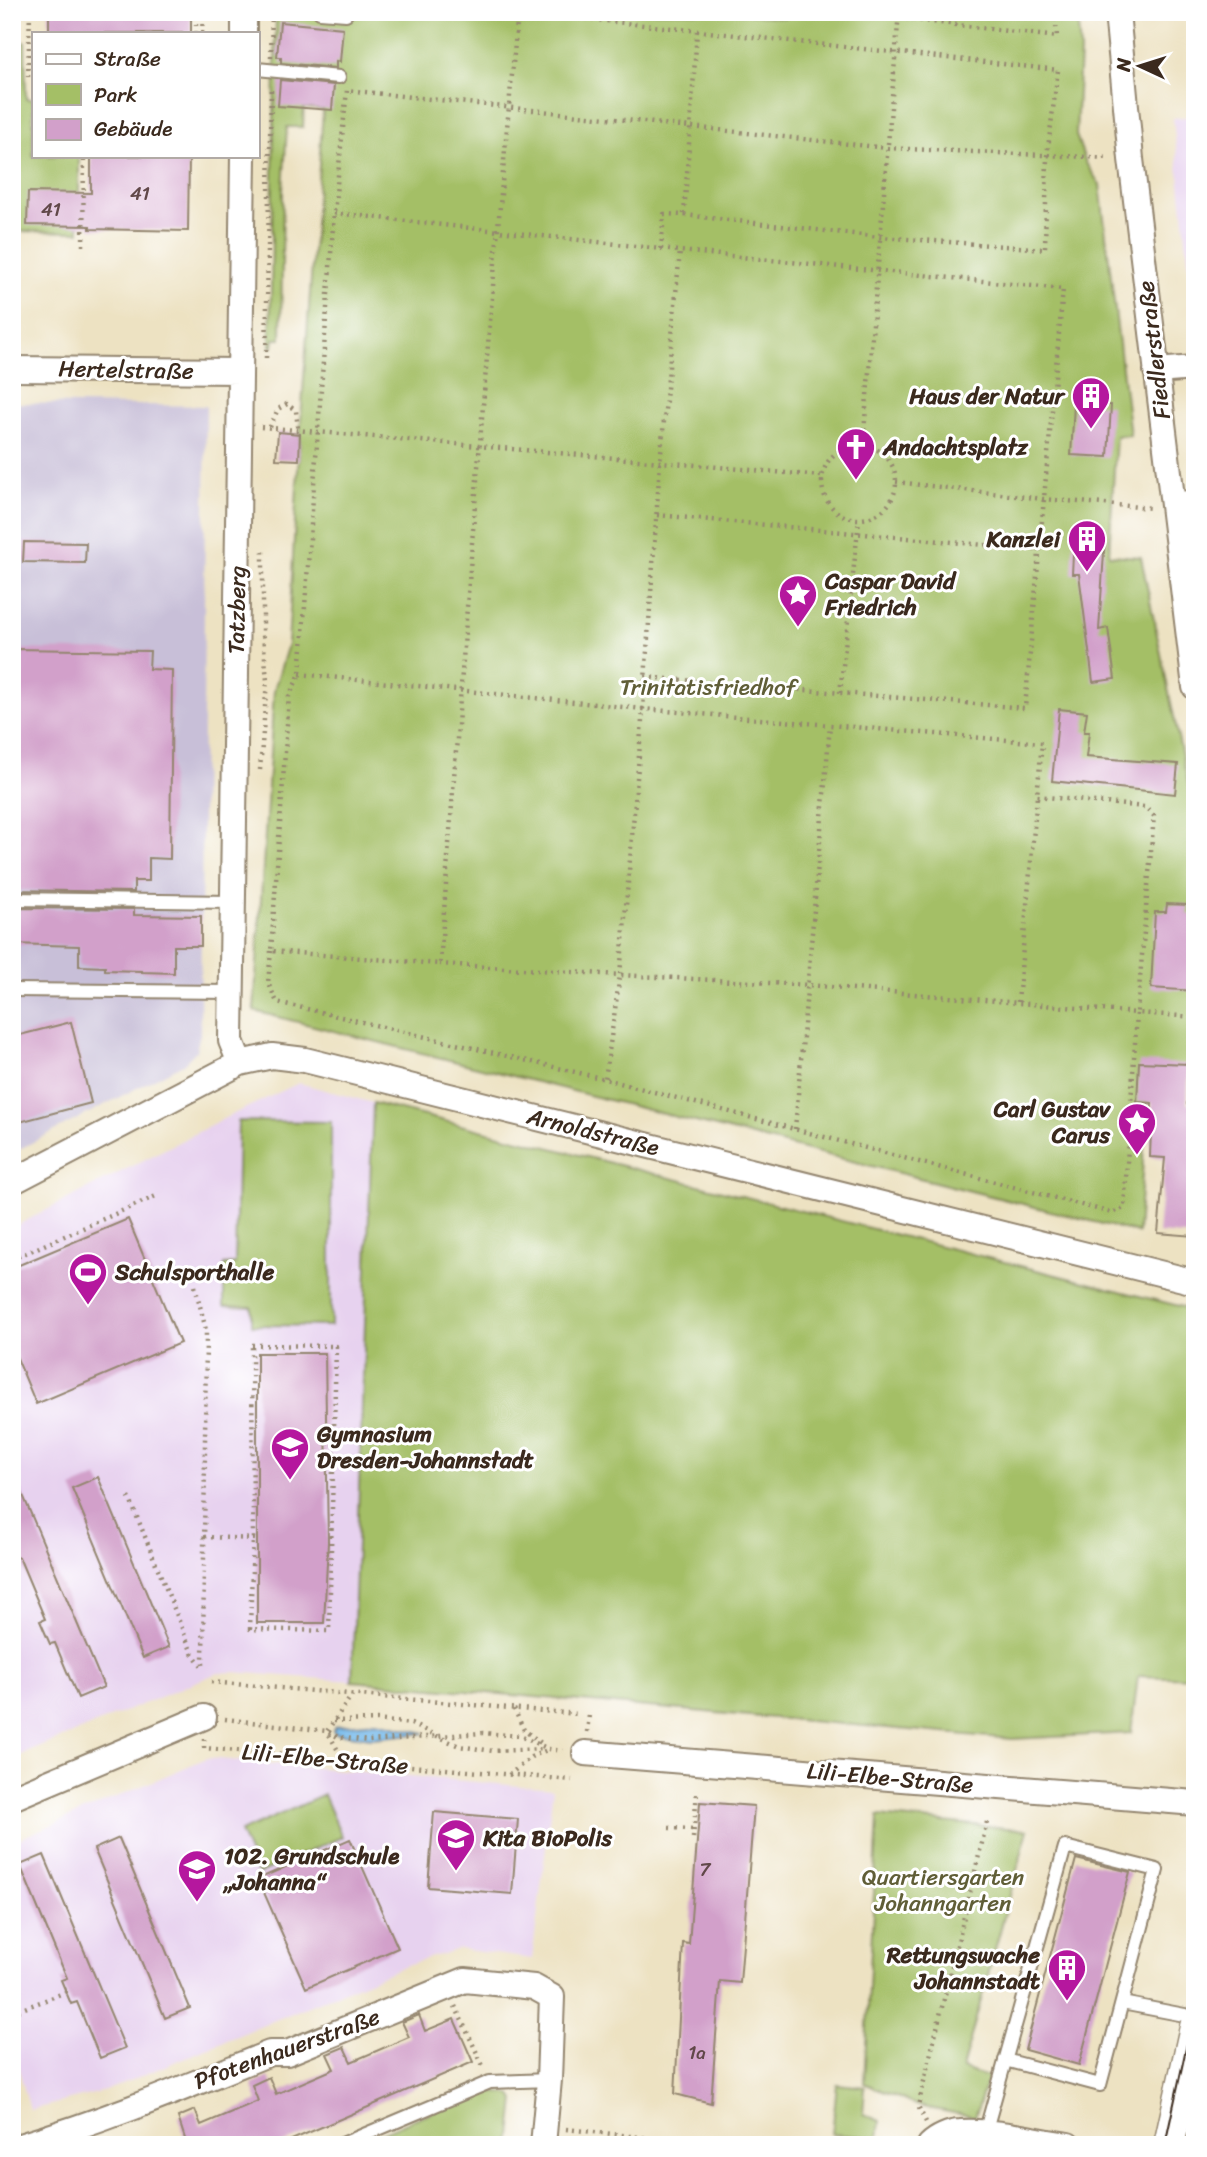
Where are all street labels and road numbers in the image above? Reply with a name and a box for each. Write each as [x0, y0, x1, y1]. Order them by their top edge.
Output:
street label: Fiedlerstraße [1125, 278, 1183, 422]
street label: Hertelstraße [58, 348, 194, 392]
street label: Tatzberg [216, 565, 258, 655]
street label: Arnoldstraße [522, 1096, 663, 1168]
street label: Lili-Elbe-Straße [240, 1731, 410, 1787]
street label: Lili-Elbe-Straße [805, 1750, 975, 1806]
street label: Pfotenhauerstraße [188, 1996, 386, 2102]

